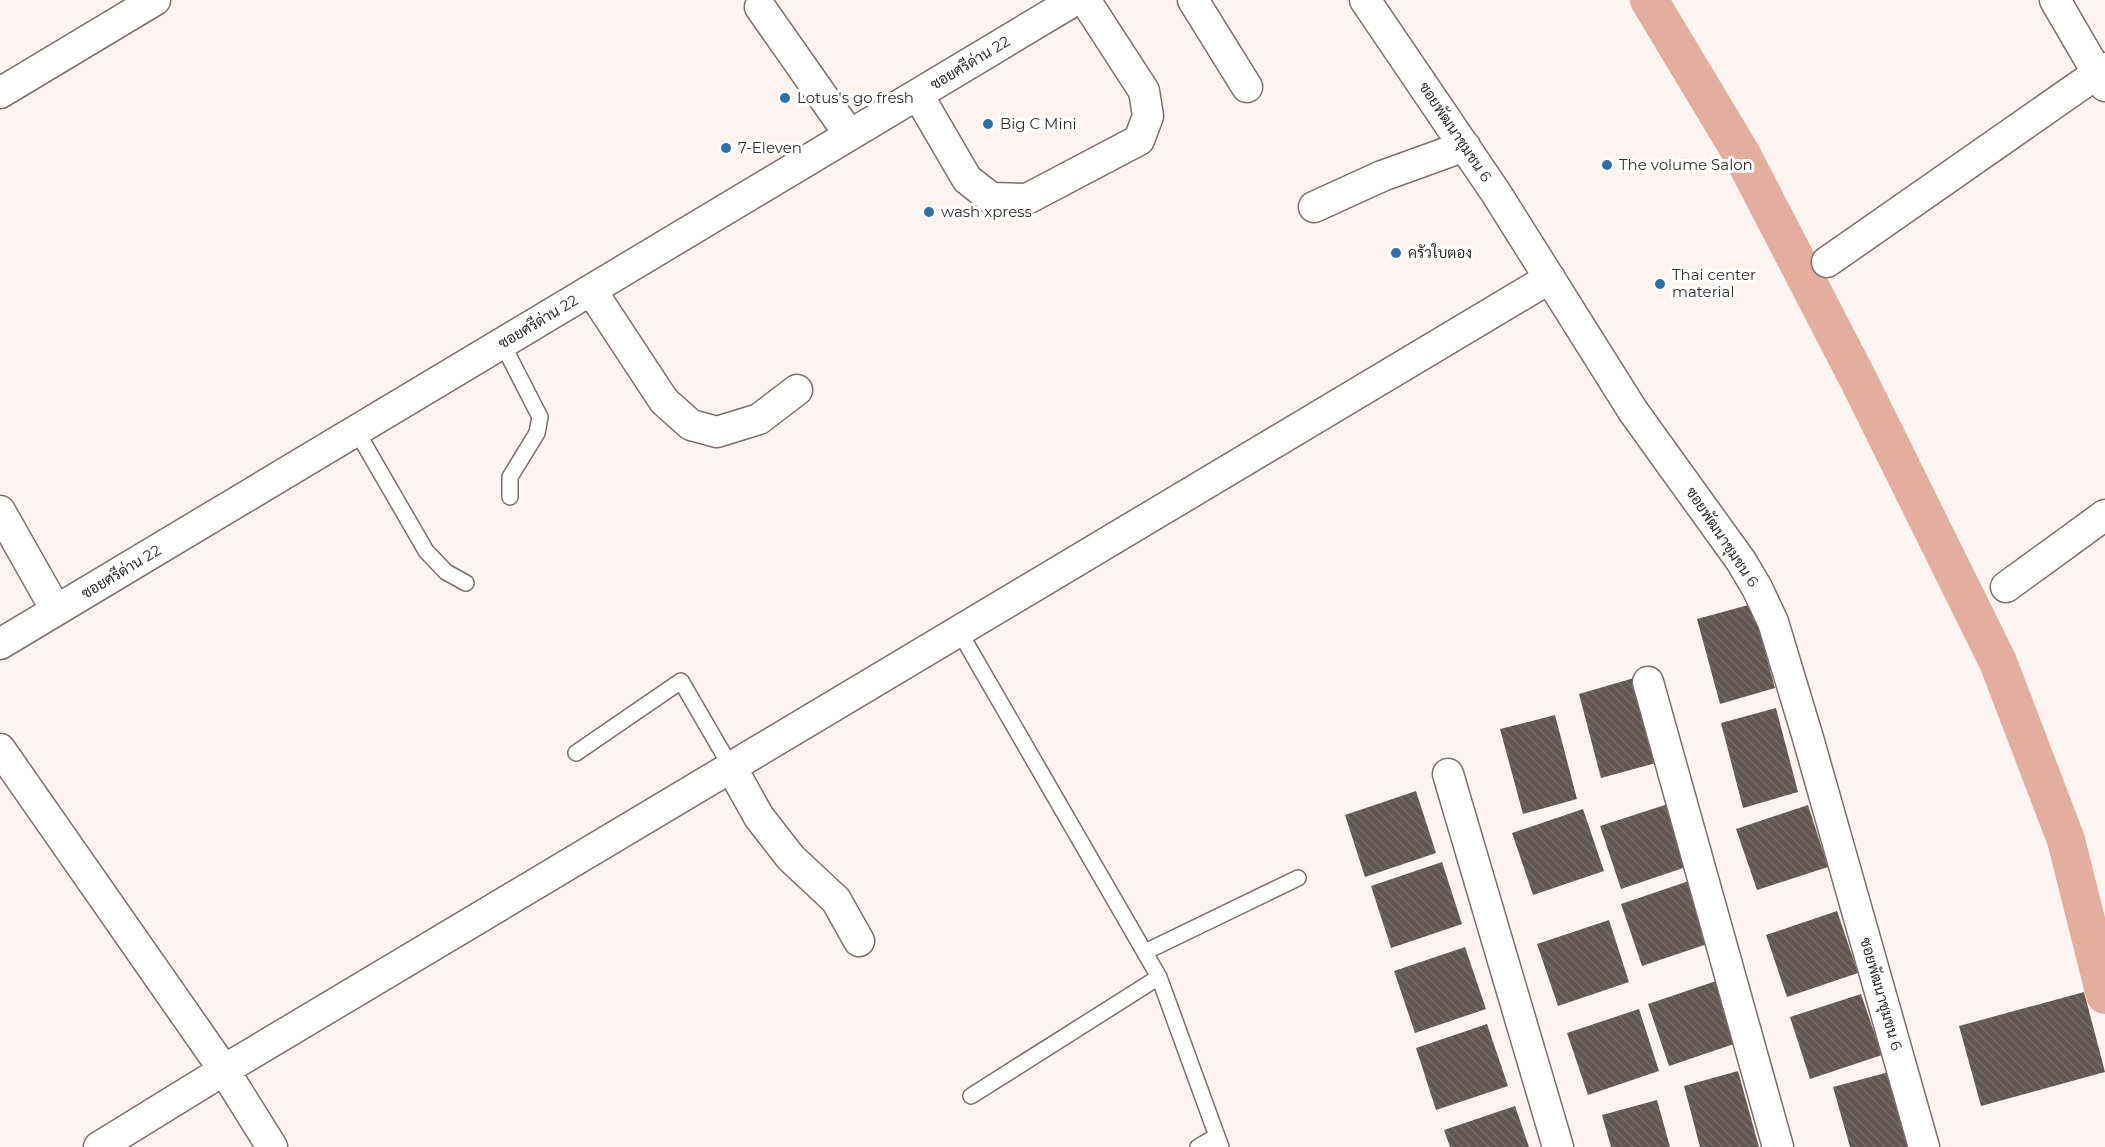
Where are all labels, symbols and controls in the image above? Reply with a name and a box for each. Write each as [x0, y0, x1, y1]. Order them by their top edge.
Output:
street label: ซอยศรีด่าน 22 [926, 31, 1013, 94]
street label: ซอยพัฒนาชุมชน 6 [1413, 78, 1496, 187]
place label: Lotus's go fresh [797, 88, 914, 107]
marker: Lotus's go fresh [778, 91, 792, 105]
place label: Big C Mini [1000, 114, 1077, 133]
marker: Big C Mini [981, 117, 995, 131]
place label: 7-Eleven [738, 138, 802, 157]
marker: 7-Eleven [719, 141, 733, 155]
place label: The volume Salon [1619, 155, 1753, 174]
marker: The volume Salon [1600, 158, 1614, 172]
place label: wash xpress [941, 202, 1032, 221]
marker: wash xpress [922, 205, 936, 219]
place label: ครัวใบตอง [1408, 243, 1472, 262]
marker: ครัวใบตอง [1389, 246, 1403, 260]
place label: Thai center material [1672, 265, 1756, 301]
marker: Thai center material [1653, 277, 1667, 291]
street label: ซอยศรีด่าน 22 [494, 290, 581, 353]
street label: ซอยพัฒนาชุมชน 6 [1680, 483, 1763, 592]
street label: ซอยศรีด่าน 22 [77, 540, 164, 603]
street label: ซอยพัฒนาชุมชน 6 [1854, 935, 1907, 1053]

